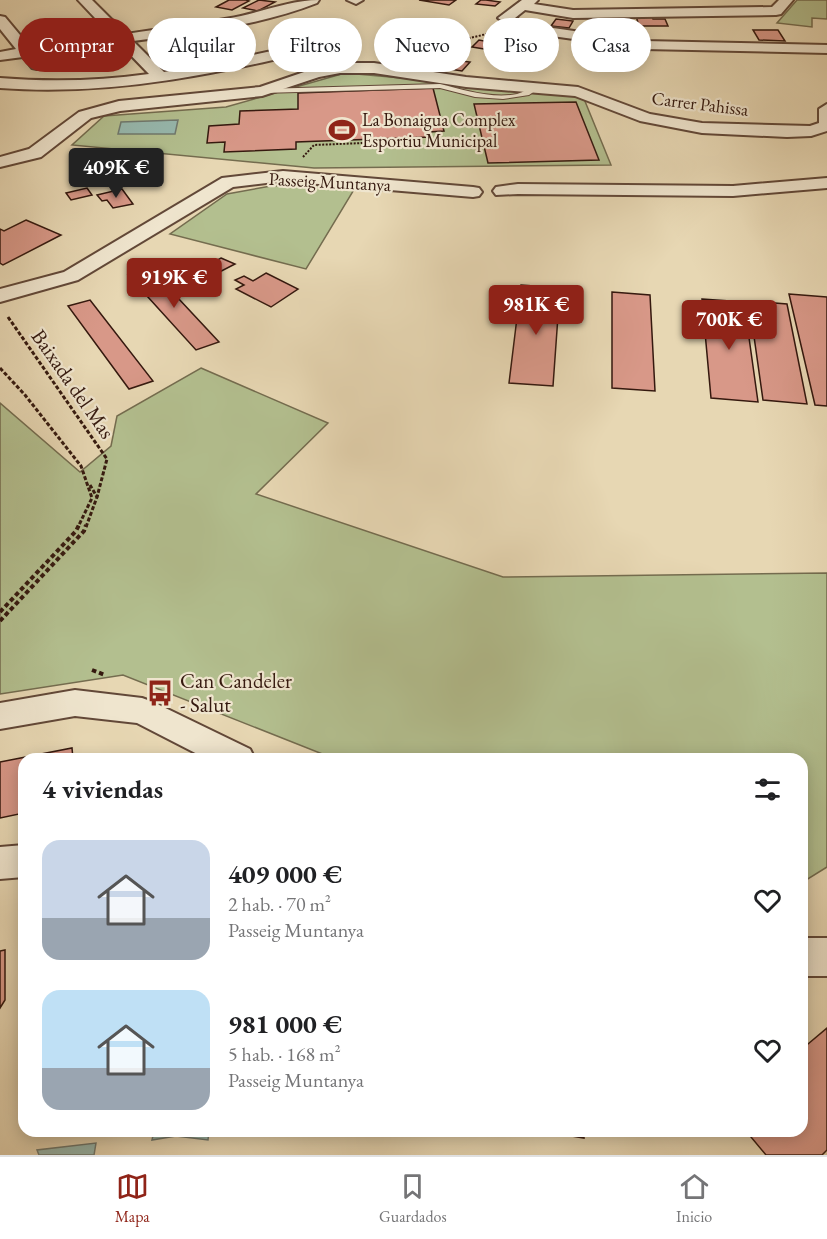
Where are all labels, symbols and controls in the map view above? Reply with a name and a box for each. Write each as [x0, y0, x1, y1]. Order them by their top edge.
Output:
chip: Comprar [18, 18, 135, 72]
chip: Alquilar [147, 18, 256, 72]
chip: Filtros [268, 18, 362, 72]
chip: Nuevo [374, 18, 471, 72]
chip: Piso [483, 18, 559, 72]
chip: Casa [571, 18, 651, 72]
street label: Carrer Pahissa [650, 86, 751, 121]
place label: La Bonaigua Complex Esportiu Municipal [362, 108, 516, 152]
sports icon: La Bonaigua Complex Esportiu Municipal [327, 115, 357, 145]
pin: 409K € [67, 148, 165, 199]
text: 409K € [83, 154, 149, 180]
street label: Passeig Muntanya [268, 167, 393, 196]
pin: 919K € [125, 258, 223, 309]
text: 919K € [141, 264, 207, 290]
pin: 981K € [487, 285, 585, 336]
text: 981K € [503, 291, 569, 317]
pin: 700K € [680, 300, 778, 351]
text: 700K € [696, 306, 762, 332]
street label: Baixada del Mas [26, 324, 121, 444]
place label: Can Candeler - Salut [180, 667, 292, 718]
bus stop icon: Can Candeler - Salut [145, 678, 175, 708]
text: 4 viviendas [42, 772, 163, 806]
icon: filters [751, 773, 784, 806]
text: 409 000 € [228, 857, 342, 891]
icon: home [90, 864, 162, 936]
icon: heart [751, 884, 784, 917]
text: 2 hab. · 70 m² [228, 891, 331, 917]
text: Passeig Muntanya [228, 917, 364, 943]
text: 981 000 € [228, 1007, 342, 1041]
icon: home [90, 1014, 162, 1086]
icon: heart [751, 1034, 784, 1067]
text: 5 hab. · 168 m² [228, 1041, 341, 1067]
text: Passeig Muntanya [228, 1067, 364, 1093]
tab: Mapa [115, 1170, 150, 1227]
tab: Guardados [379, 1170, 447, 1227]
tab: Inicio [676, 1170, 712, 1227]

